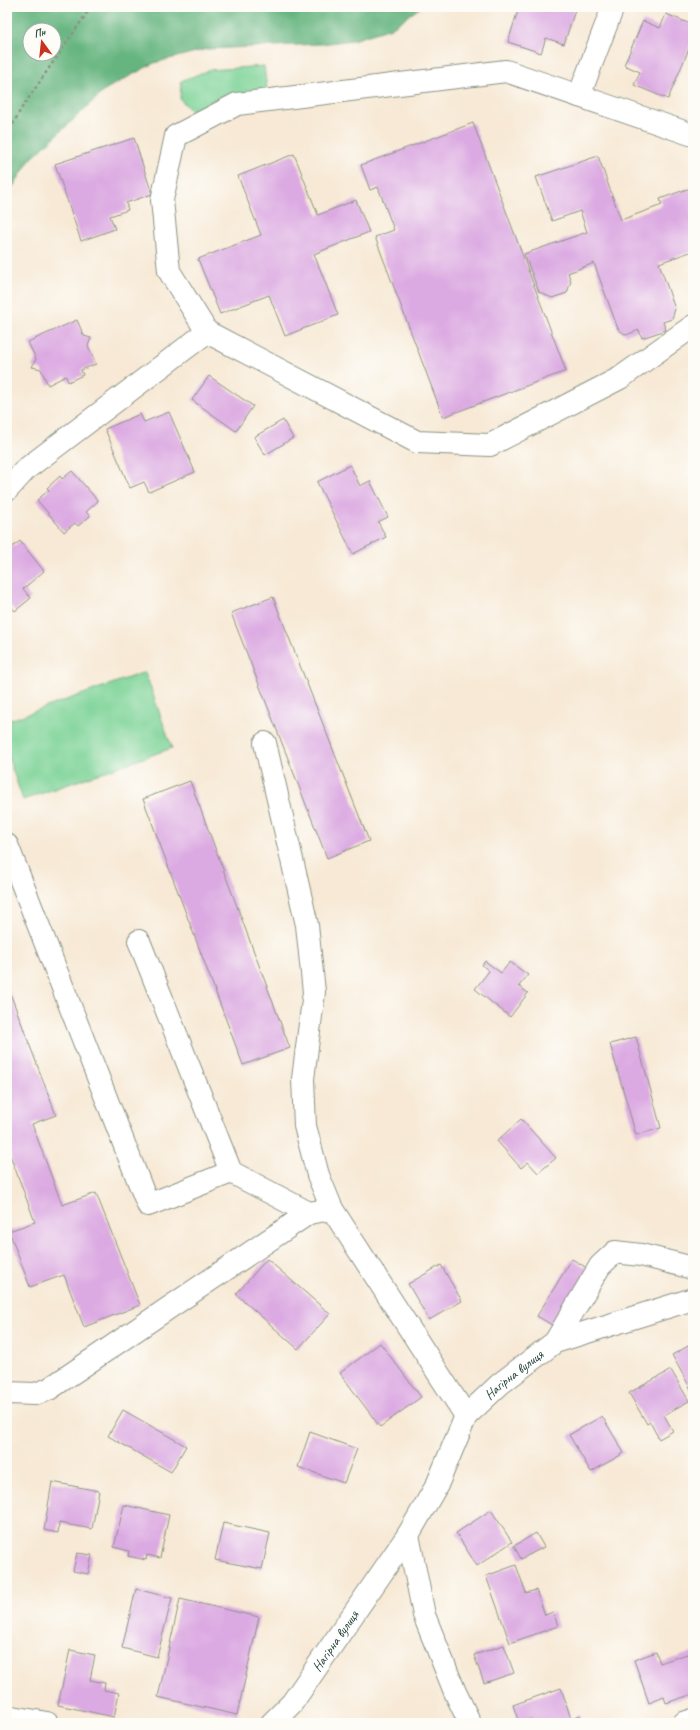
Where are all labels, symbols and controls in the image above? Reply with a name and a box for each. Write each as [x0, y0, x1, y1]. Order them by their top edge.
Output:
north arrow [22, 22, 62, 62]
text: Пн [32, 24, 48, 41]
street label: Нагірна вулиця [481, 1346, 547, 1403]
street label: Нагірна вулиця [308, 1606, 363, 1675]

